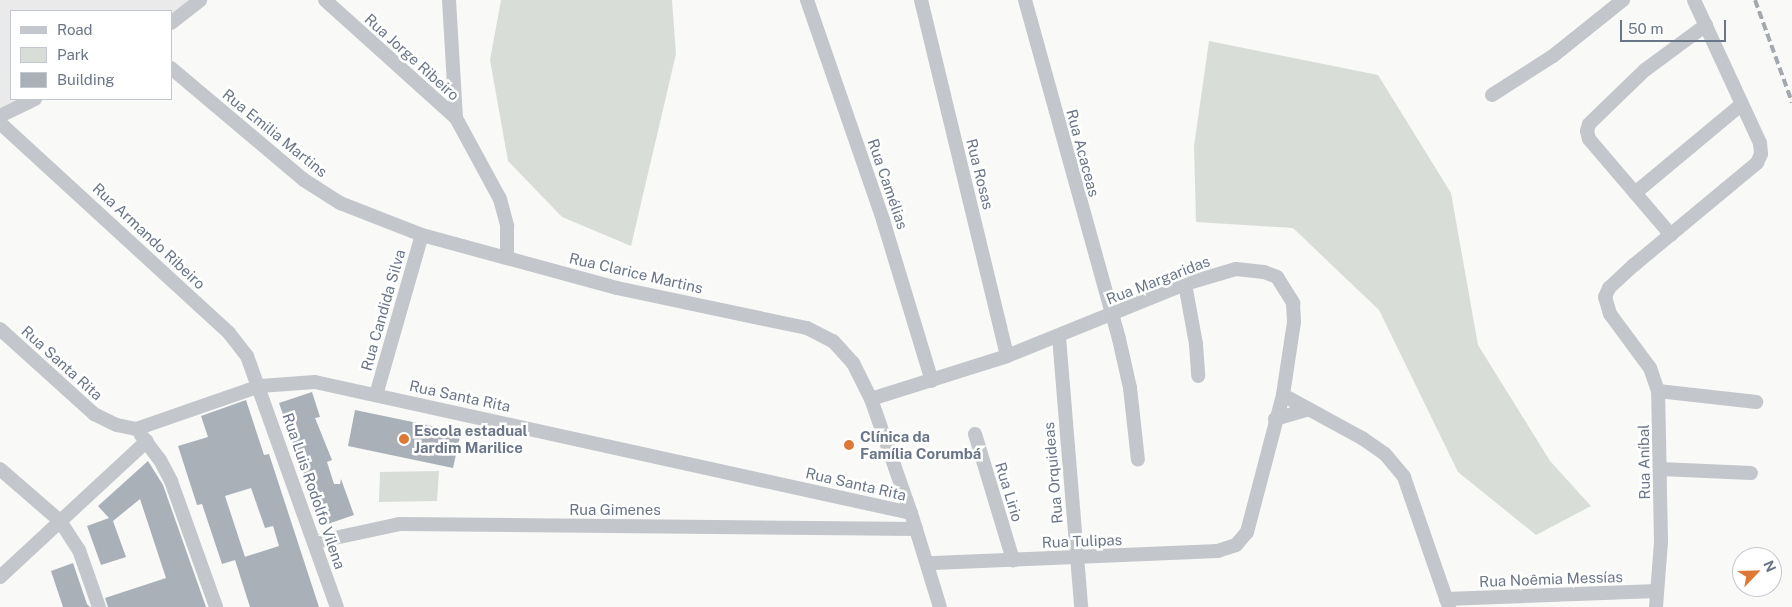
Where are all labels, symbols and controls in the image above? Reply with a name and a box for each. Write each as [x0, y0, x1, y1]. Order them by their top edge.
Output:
legend [10, 10, 172, 100]
street label: Rua Jorge Ribeiro [361, 10, 463, 104]
scale bar [1622, 10, 1728, 42]
text: 50 m [1628, 20, 1663, 37]
text: Road [57, 21, 93, 38]
text: Park [57, 46, 89, 63]
text: Building [57, 71, 115, 88]
street label: Rua Emilia Martins [219, 85, 331, 181]
street label: Rua Acaceas [1063, 107, 1103, 199]
street label: Rua Camélias [864, 136, 912, 232]
street label: Rua Rosas [963, 137, 997, 211]
street label: Rua Armando Ribeiro [89, 179, 209, 293]
street label: Rua Candida Silva [357, 247, 409, 373]
street label: Rua Clarice Martins [567, 249, 705, 297]
street label: Rua Margaridas [1104, 252, 1212, 308]
street label: Rua Santa Rita [18, 322, 106, 404]
street label: Rua Santa Rita [408, 377, 512, 415]
street label: Rua Luis Rodolfo Vilena [279, 410, 349, 572]
place label: Escola estadual Jardim Marilice [414, 421, 528, 456]
street label: Rua Orquideas [1040, 421, 1066, 525]
street label: Rua Aníbal [1634, 424, 1654, 500]
place label: Clínica da Família Corumbá [860, 427, 981, 462]
marker: Escola estadual Jardim Marilice [398, 433, 410, 445]
marker: Clínica da Família Corumbá [842, 438, 856, 452]
street label: Rua Lirio [991, 460, 1027, 524]
street label: Rua Santa Rita [804, 464, 908, 504]
street label: Rua Gimenes [569, 501, 661, 519]
street label: Rua Tulipas [1041, 531, 1123, 551]
north arrow [1732, 547, 1782, 597]
text: N [1760, 558, 1779, 575]
street label: Rua Noêmia Messías [1479, 567, 1623, 591]

